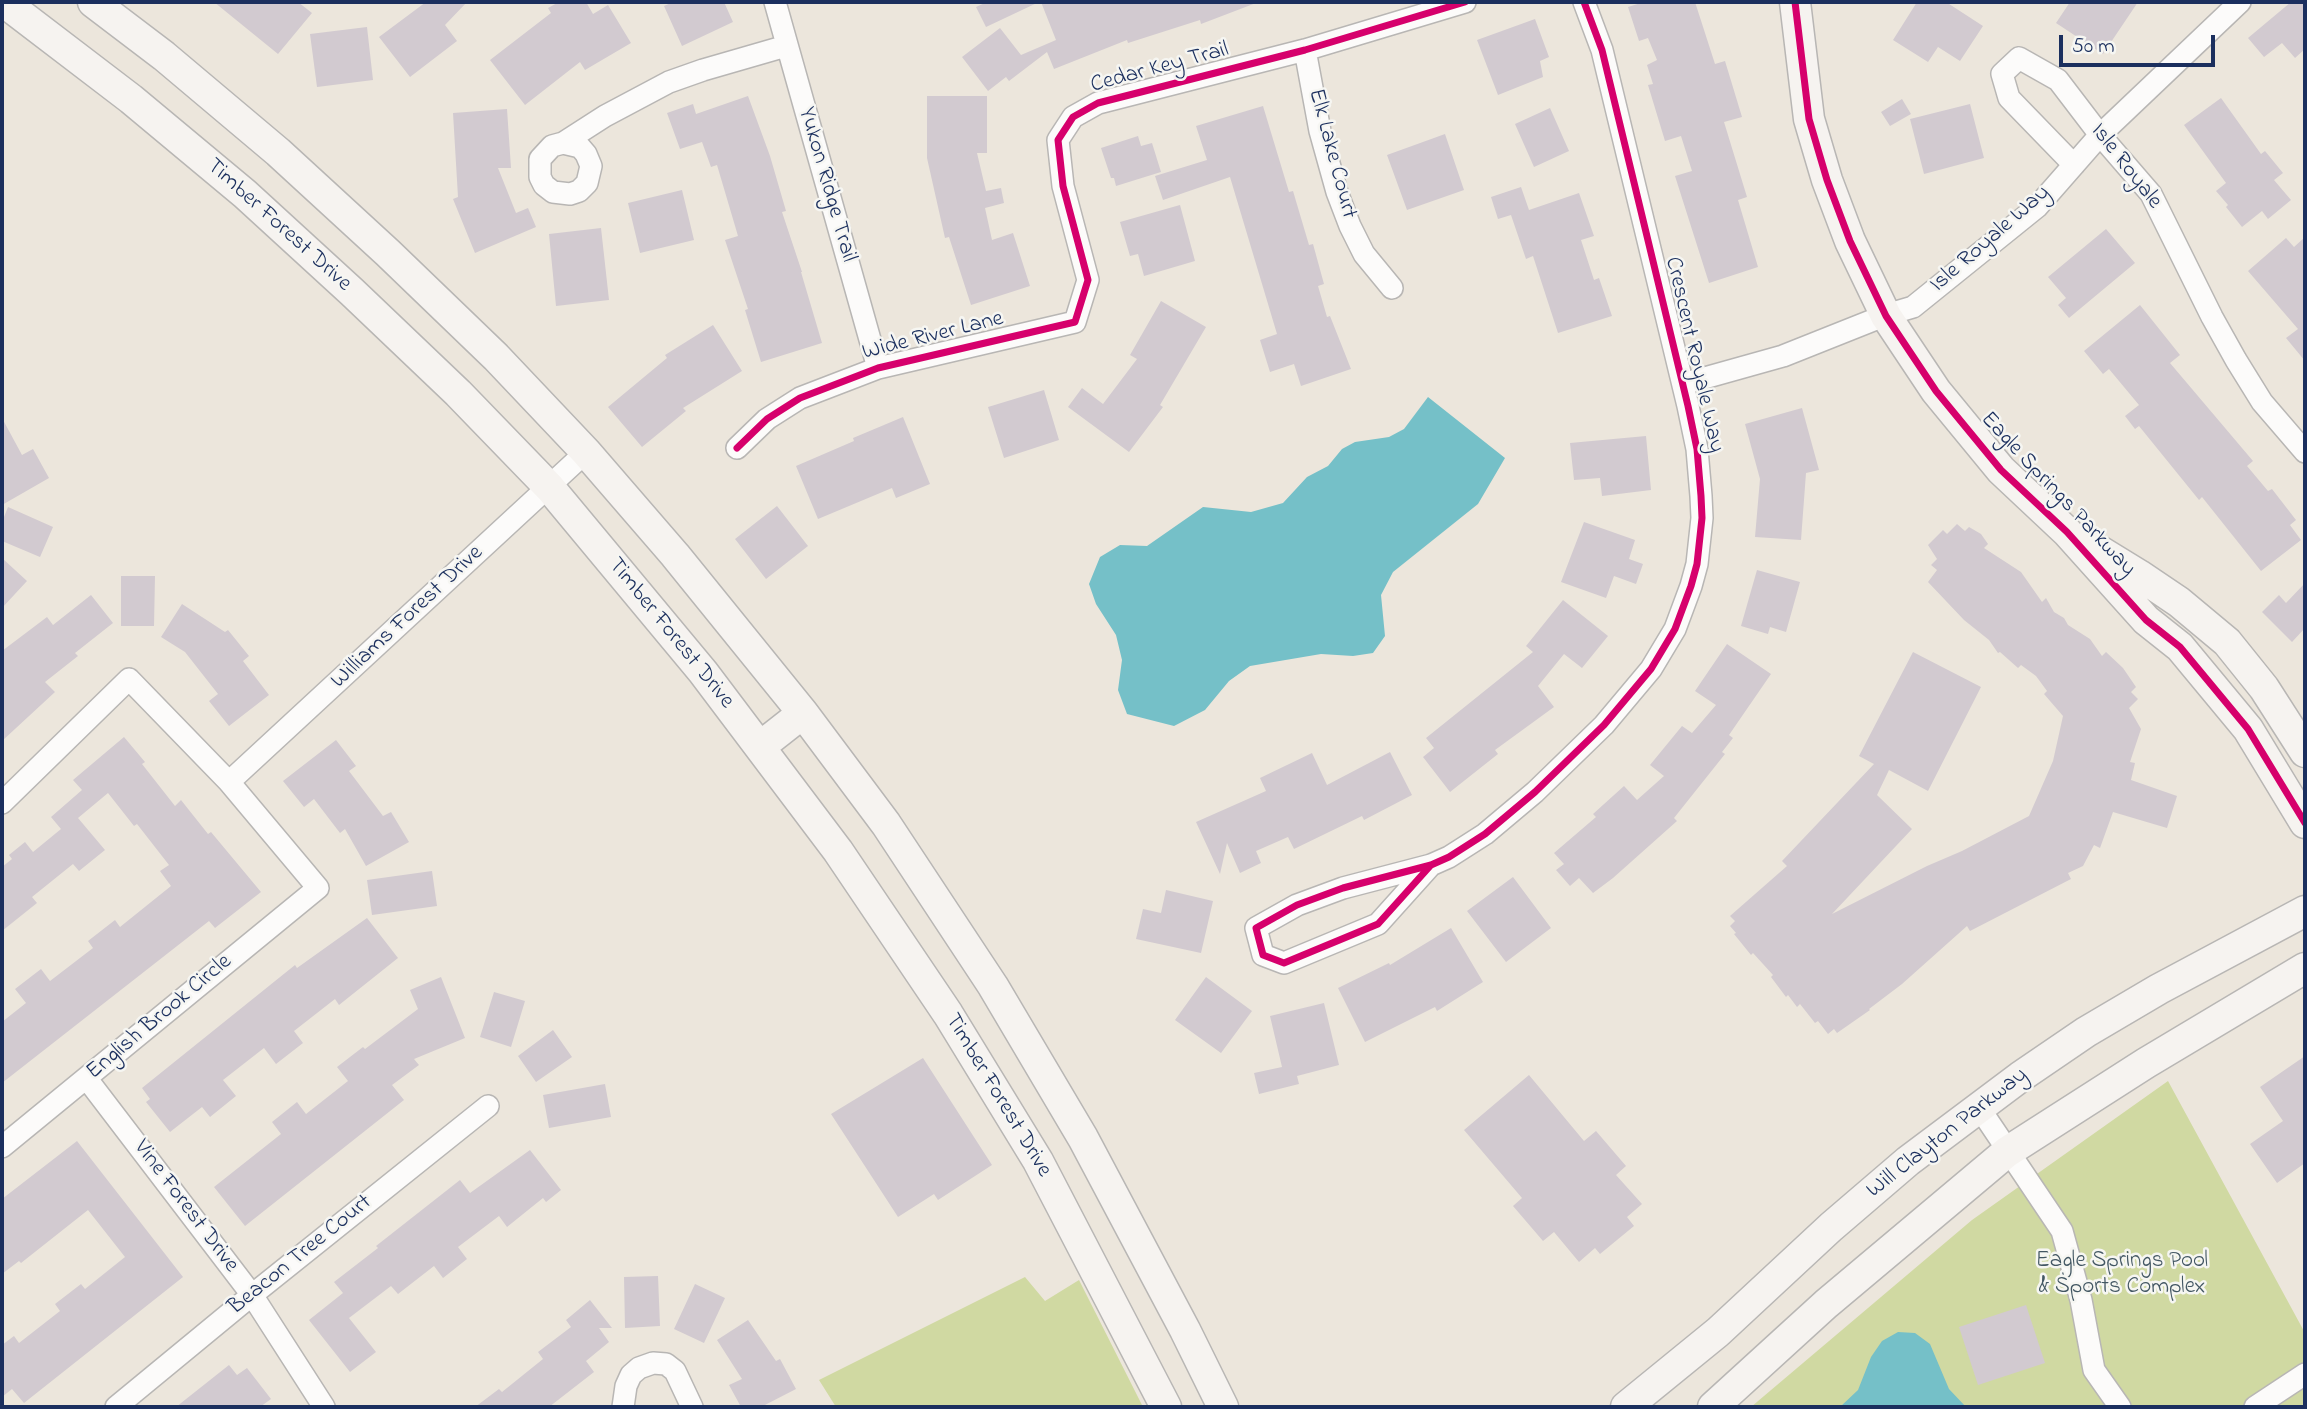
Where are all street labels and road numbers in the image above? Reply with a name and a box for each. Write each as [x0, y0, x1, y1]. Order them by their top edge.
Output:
street label: Cedar Key Trail [1088, 37, 1232, 101]
street label: Elk Lake Court [1300, 86, 1362, 222]
street label: Yukon Ridge Trail [791, 104, 861, 266]
street label: Isle Royale [2083, 119, 2167, 215]
street label: Timber Forest Drive [200, 154, 356, 298]
street label: Isle Royale Way [1925, 180, 2057, 300]
street label: Crescent Royale Way [1657, 254, 1729, 456]
street label: Wide River Lane [860, 306, 1006, 368]
street label: Eagle Springs Parkway [1974, 407, 2140, 583]
street label: Williams Forest Drive [326, 540, 490, 696]
street label: Timber Forest Drive [601, 553, 739, 715]
street label: English Brook Circle [82, 949, 238, 1087]
street label: Timber Forest Drive [937, 1009, 1057, 1183]
street label: Will Clayton Parkway [1862, 1063, 2034, 1205]
street label: Vine Forest Drive [126, 1135, 244, 1279]
street label: Beacon Tree Court [224, 1190, 378, 1322]

